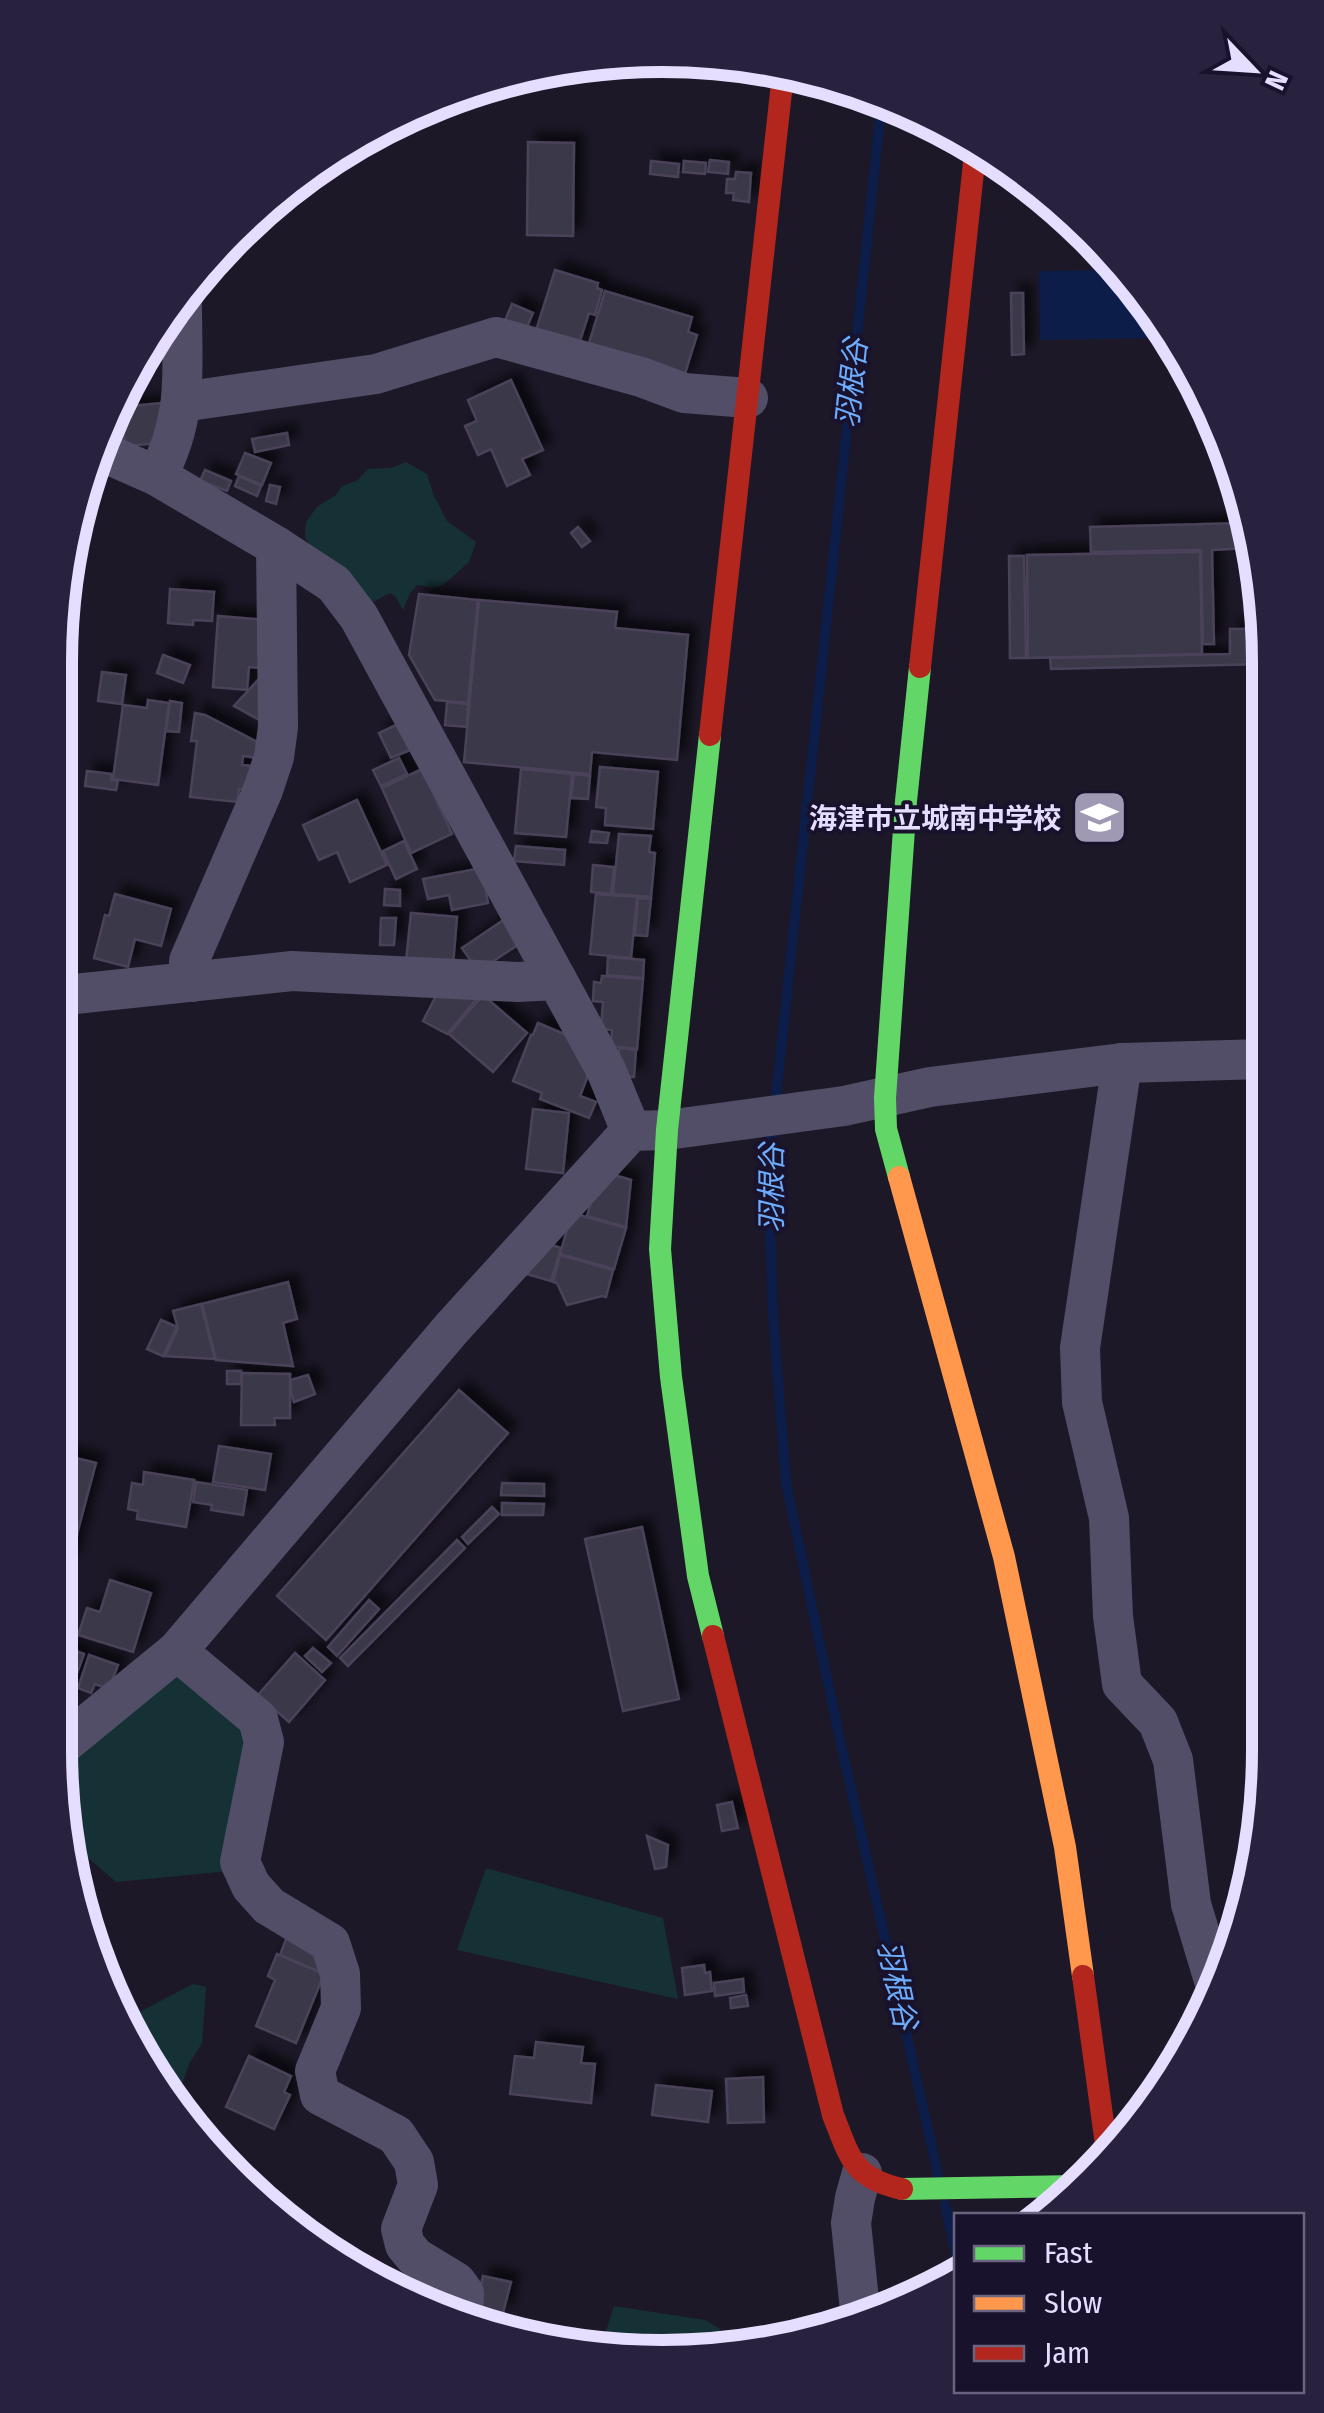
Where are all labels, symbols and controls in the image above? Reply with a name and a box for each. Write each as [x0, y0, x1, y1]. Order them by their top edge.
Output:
north arrow [1204, 20, 1304, 120]
text: N [1258, 66, 1295, 95]
water label: 羽根谷 [829, 333, 875, 430]
school or university icon: 海津市立城南中学校 [1070, 788, 1130, 848]
place label: 海津市立城南中学校 [809, 802, 1061, 835]
water label: 羽根谷 [754, 1140, 790, 1233]
water label: 羽根谷 [870, 1937, 925, 2036]
legend [954, 2213, 1304, 2393]
text: Fast [1044, 2235, 1093, 2271]
text: Slow [1044, 2285, 1102, 2321]
text: Jam [1044, 2335, 1090, 2371]

